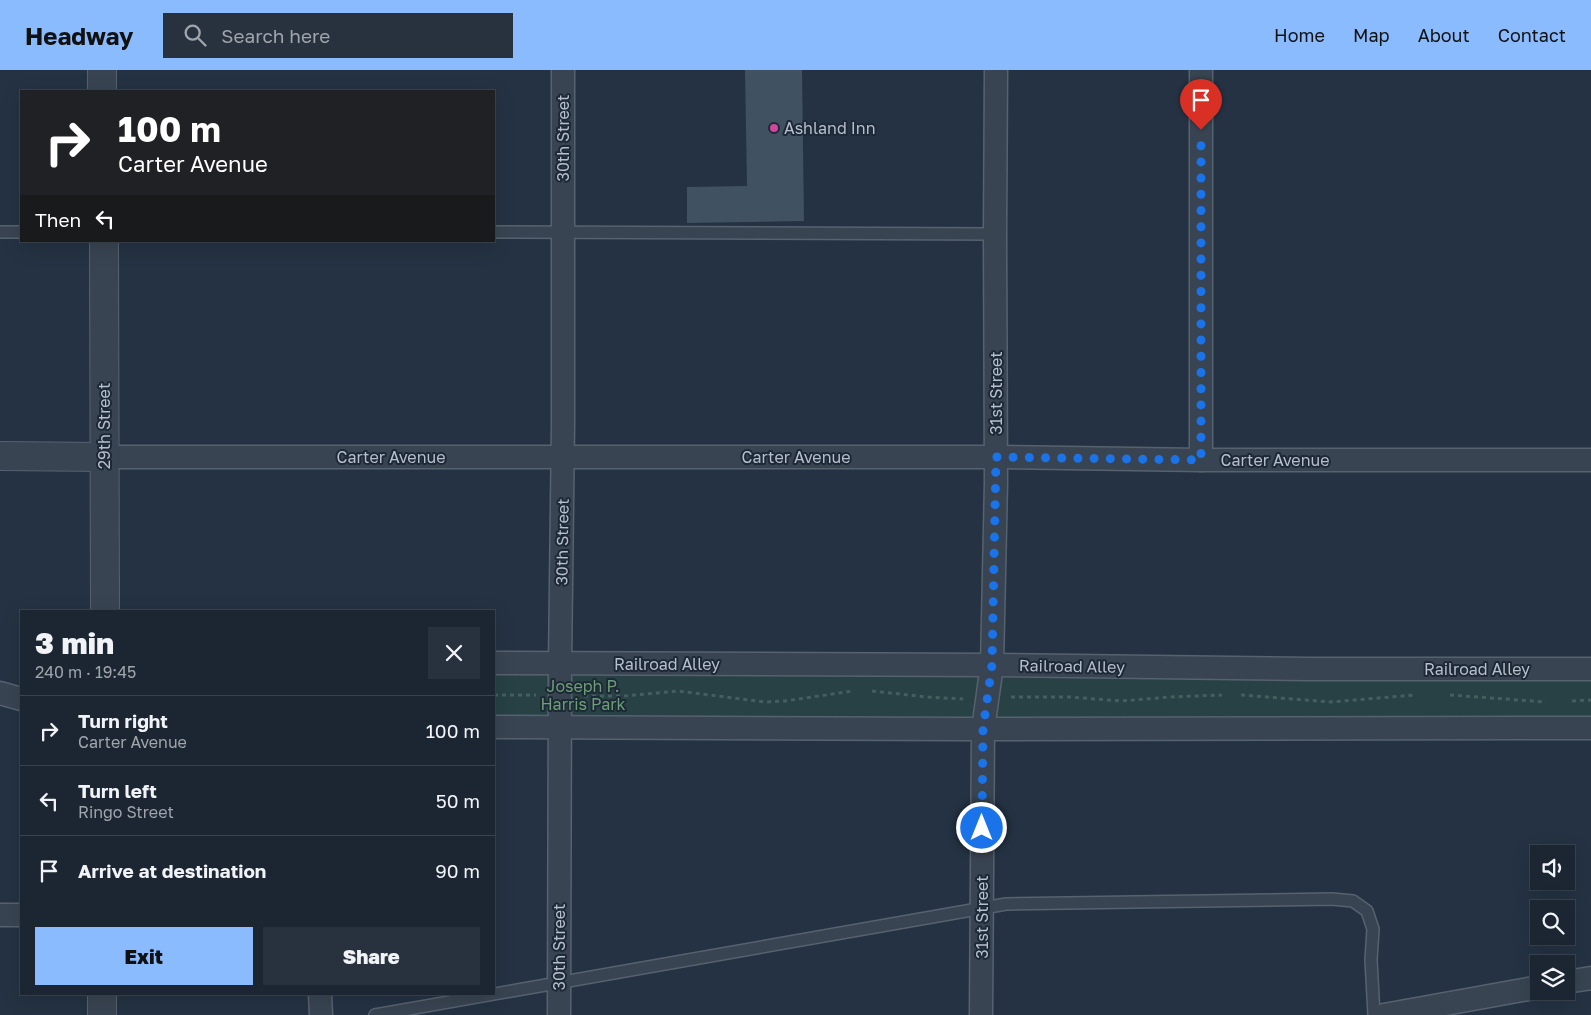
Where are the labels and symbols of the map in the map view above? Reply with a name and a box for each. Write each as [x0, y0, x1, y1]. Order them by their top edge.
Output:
pin [1180, 79, 1222, 130]
street label: 30th Street [553, 95, 573, 181]
place label: Ashland Inn [784, 118, 876, 138]
marker: Ashland Inn [768, 122, 780, 134]
street label: 31st Street [986, 351, 1006, 435]
street label: 29th Street [94, 383, 114, 469]
street label: Carter Avenue [337, 447, 445, 467]
street label: Carter Avenue [742, 447, 850, 467]
street label: Carter Avenue [1221, 450, 1329, 470]
street label: 30th Street [551, 498, 573, 586]
street label: Railroad Alley [614, 654, 720, 674]
street label: Railroad Alley [1019, 655, 1125, 677]
street label: Railroad Alley [1424, 659, 1530, 679]
park label: Joseph P. Harris Park [540, 676, 626, 714]
position arrow [955, 801, 1007, 853]
street label: 31st Street [972, 875, 992, 959]
street label: 30th Street [549, 904, 569, 990]

